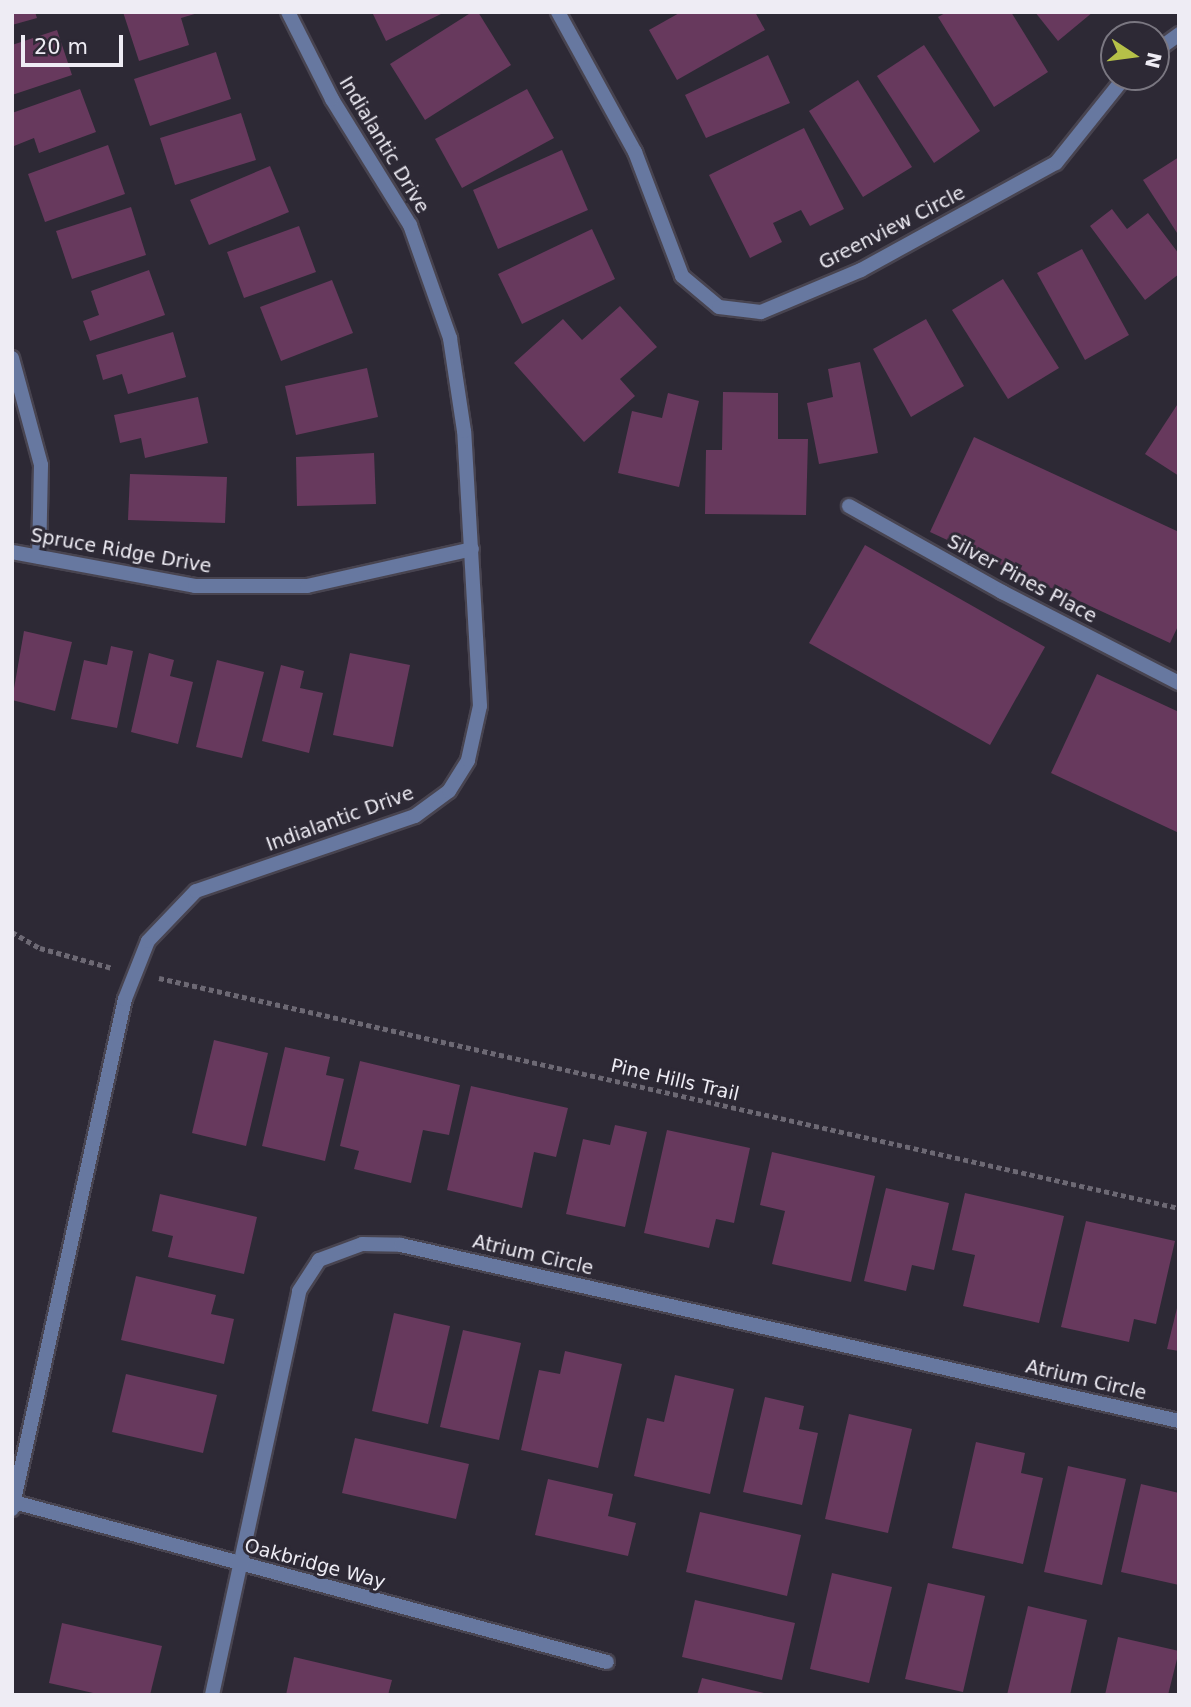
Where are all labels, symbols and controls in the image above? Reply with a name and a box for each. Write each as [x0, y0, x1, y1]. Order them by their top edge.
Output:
scale bar [24, 21, 126, 65]
north arrow [1100, 21, 1170, 91]
text: 20 m [34, 35, 88, 59]
text: N [1141, 50, 1166, 70]
street label: Indialantic Drive [334, 73, 434, 217]
street label: Greenview Circle [815, 181, 969, 275]
street label: Spruce Ridge Drive [29, 524, 213, 578]
street label: Silver Pines Place [943, 530, 1101, 628]
street label: Indialantic Drive [263, 782, 417, 856]
street label: Pine Hills Trail [609, 1054, 741, 1106]
street label: Atrium Circle [470, 1230, 596, 1280]
street label: Atrium Circle [1023, 1355, 1149, 1405]
street label: Oakbridge Way [242, 1534, 388, 1594]

